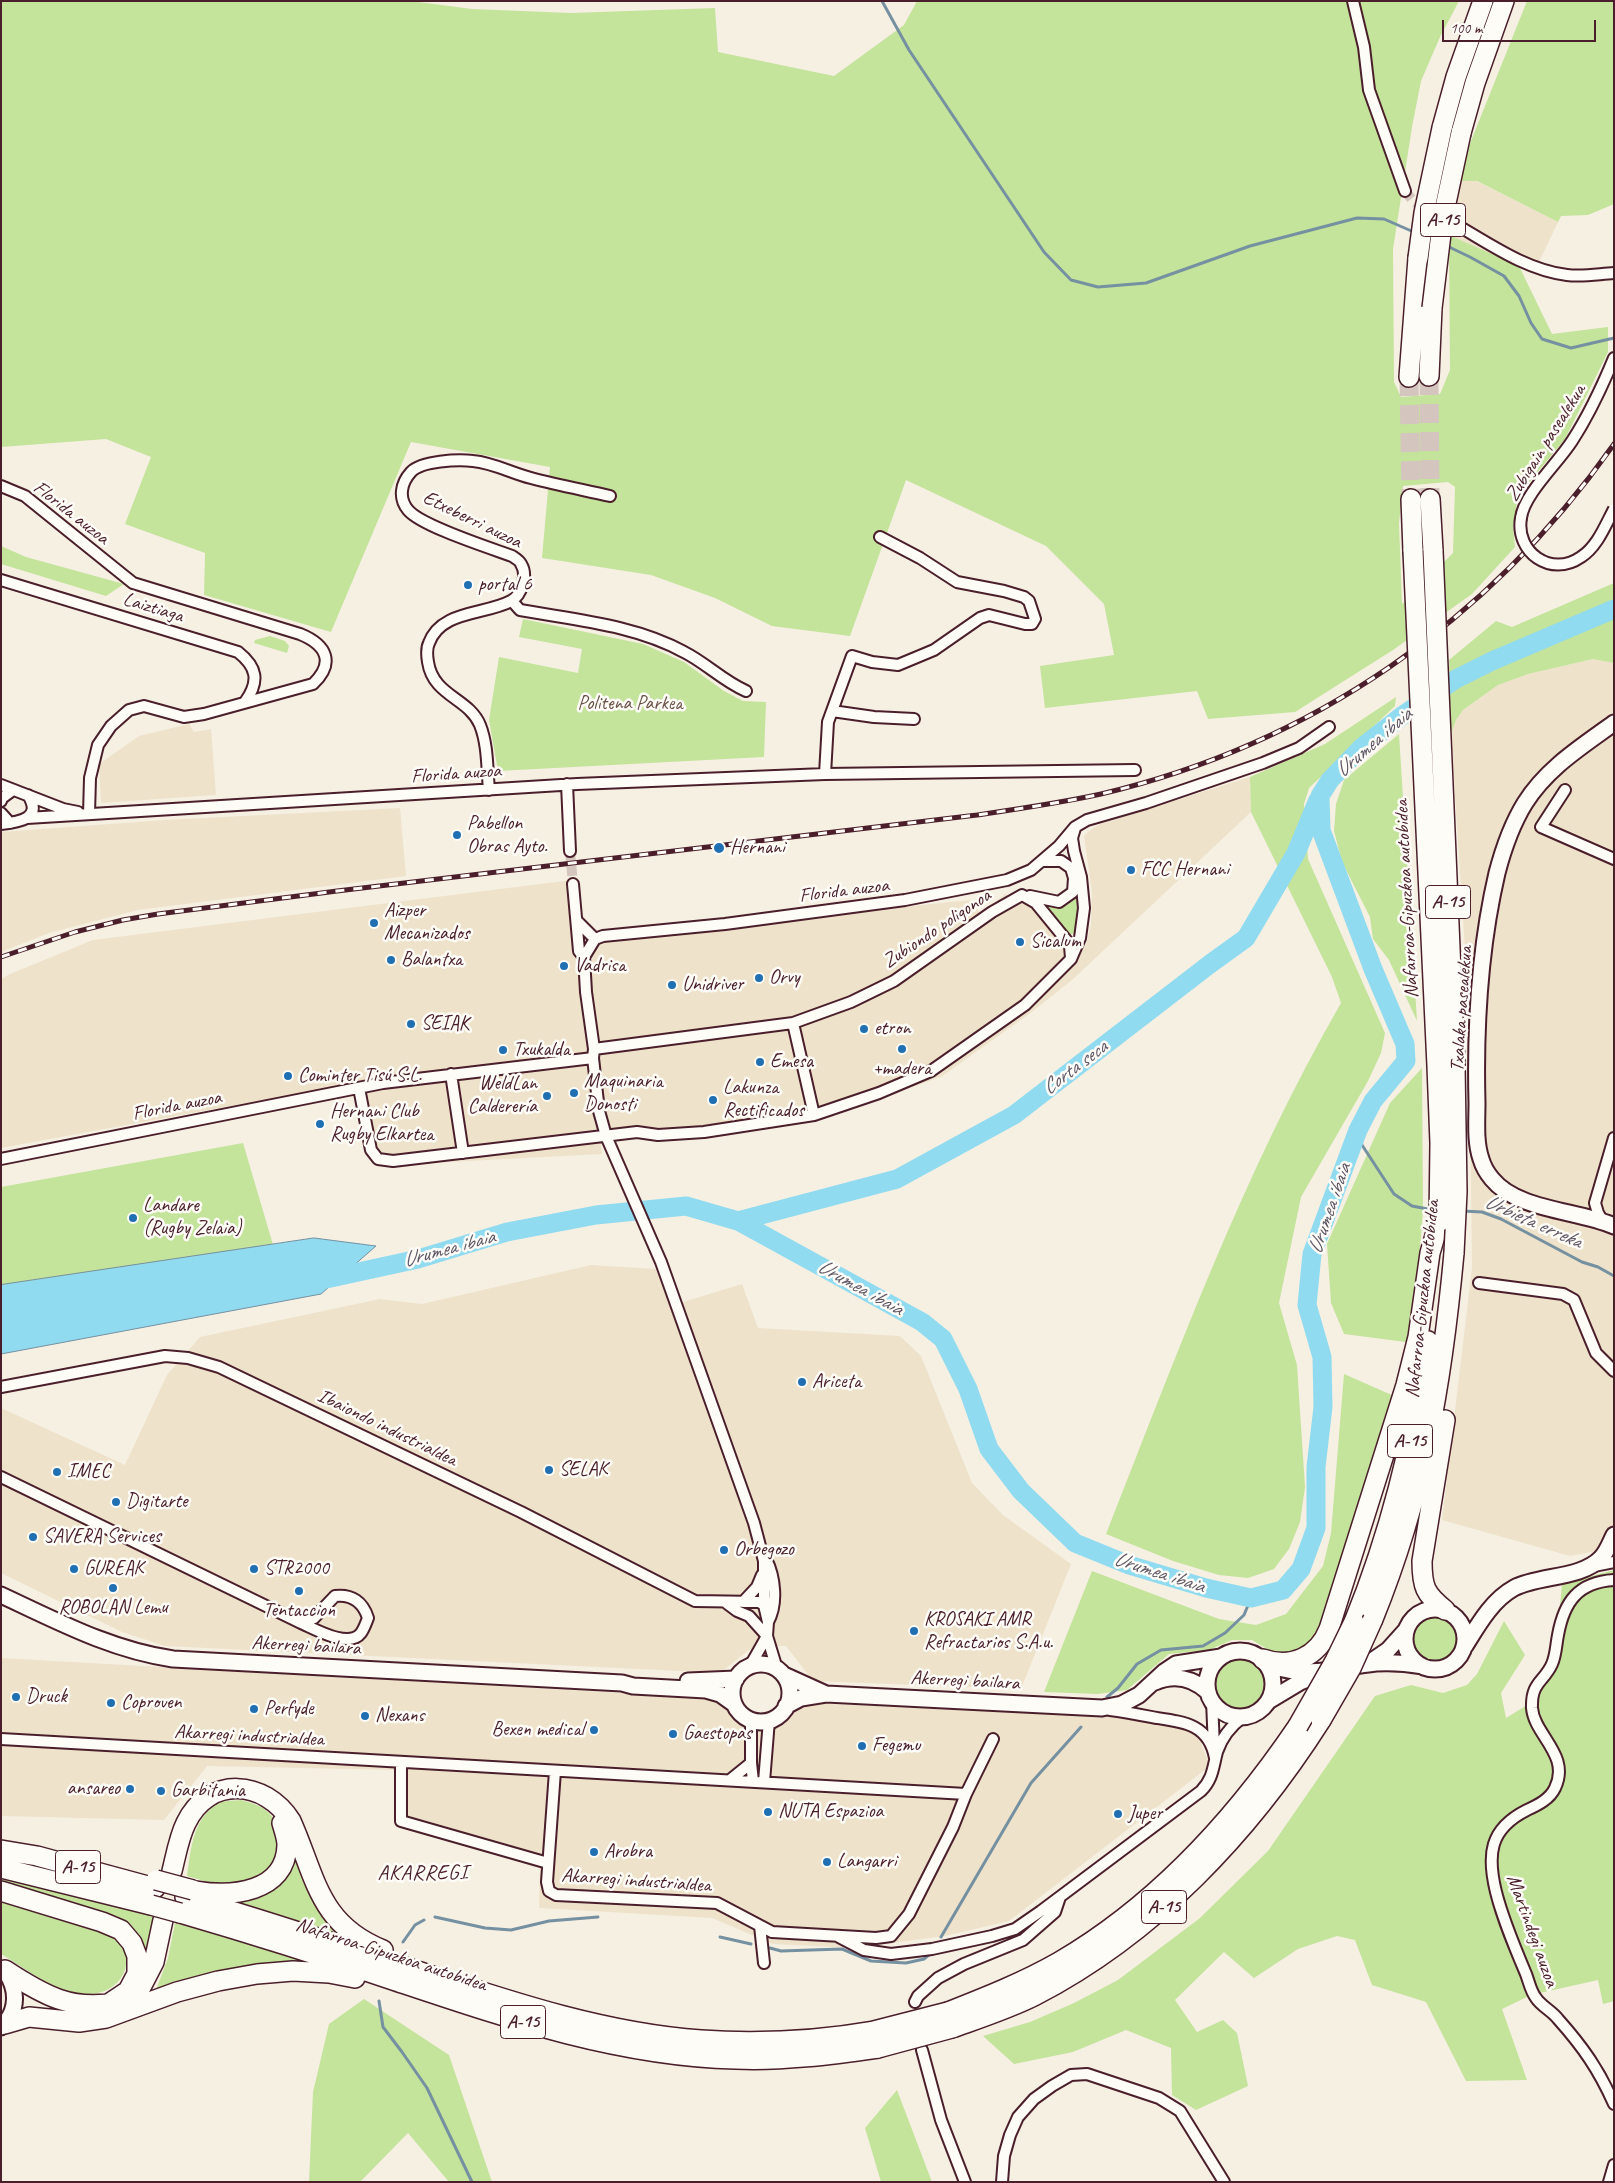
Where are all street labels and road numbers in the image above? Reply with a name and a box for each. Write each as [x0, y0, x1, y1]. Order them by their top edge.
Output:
road number: A-15 [1420, 204, 1466, 236]
street label: Zubigain pasealekua [1501, 380, 1591, 506]
street label: Florida auzoa [28, 476, 114, 550]
street label: Etxeberri auzoa [419, 486, 525, 554]
street label: Laiztiaga [120, 588, 186, 628]
street label: Florida auzoa [410, 759, 502, 789]
street label: Nafarroa-Gipuzkoa autobidea [1390, 799, 1424, 999]
street label: Florida auzoa [798, 874, 890, 908]
street label: Zubiondo poligonoa [878, 884, 996, 974]
road number: A-15 [1426, 886, 1470, 919]
street label: Txalaka pasealekua [1446, 945, 1478, 1073]
street label: Florida auzoa [131, 1086, 223, 1126]
street label: Nafarroa-Gipuzkoa autobidea [1401, 1199, 1445, 1399]
street label: Ibaiondo industrialdea [313, 1384, 461, 1472]
road number: A-15 [1388, 1424, 1432, 1458]
street label: Akerregi bailara [251, 1631, 361, 1661]
street label: Akerregi bailara [910, 1666, 1020, 1696]
street label: Akarregi industrialdea [174, 1720, 324, 1752]
road number: A-15 [56, 1850, 100, 1884]
street label: Akarregi industrialdea [560, 1864, 712, 1898]
street label: Martindegi auzoa [1501, 1871, 1563, 1991]
road number: A-15 [1142, 1890, 1186, 1924]
street label: Nafarroa-Gipuzkoa autobidea [293, 1913, 489, 1997]
road number: A-15 [500, 2005, 546, 2038]

